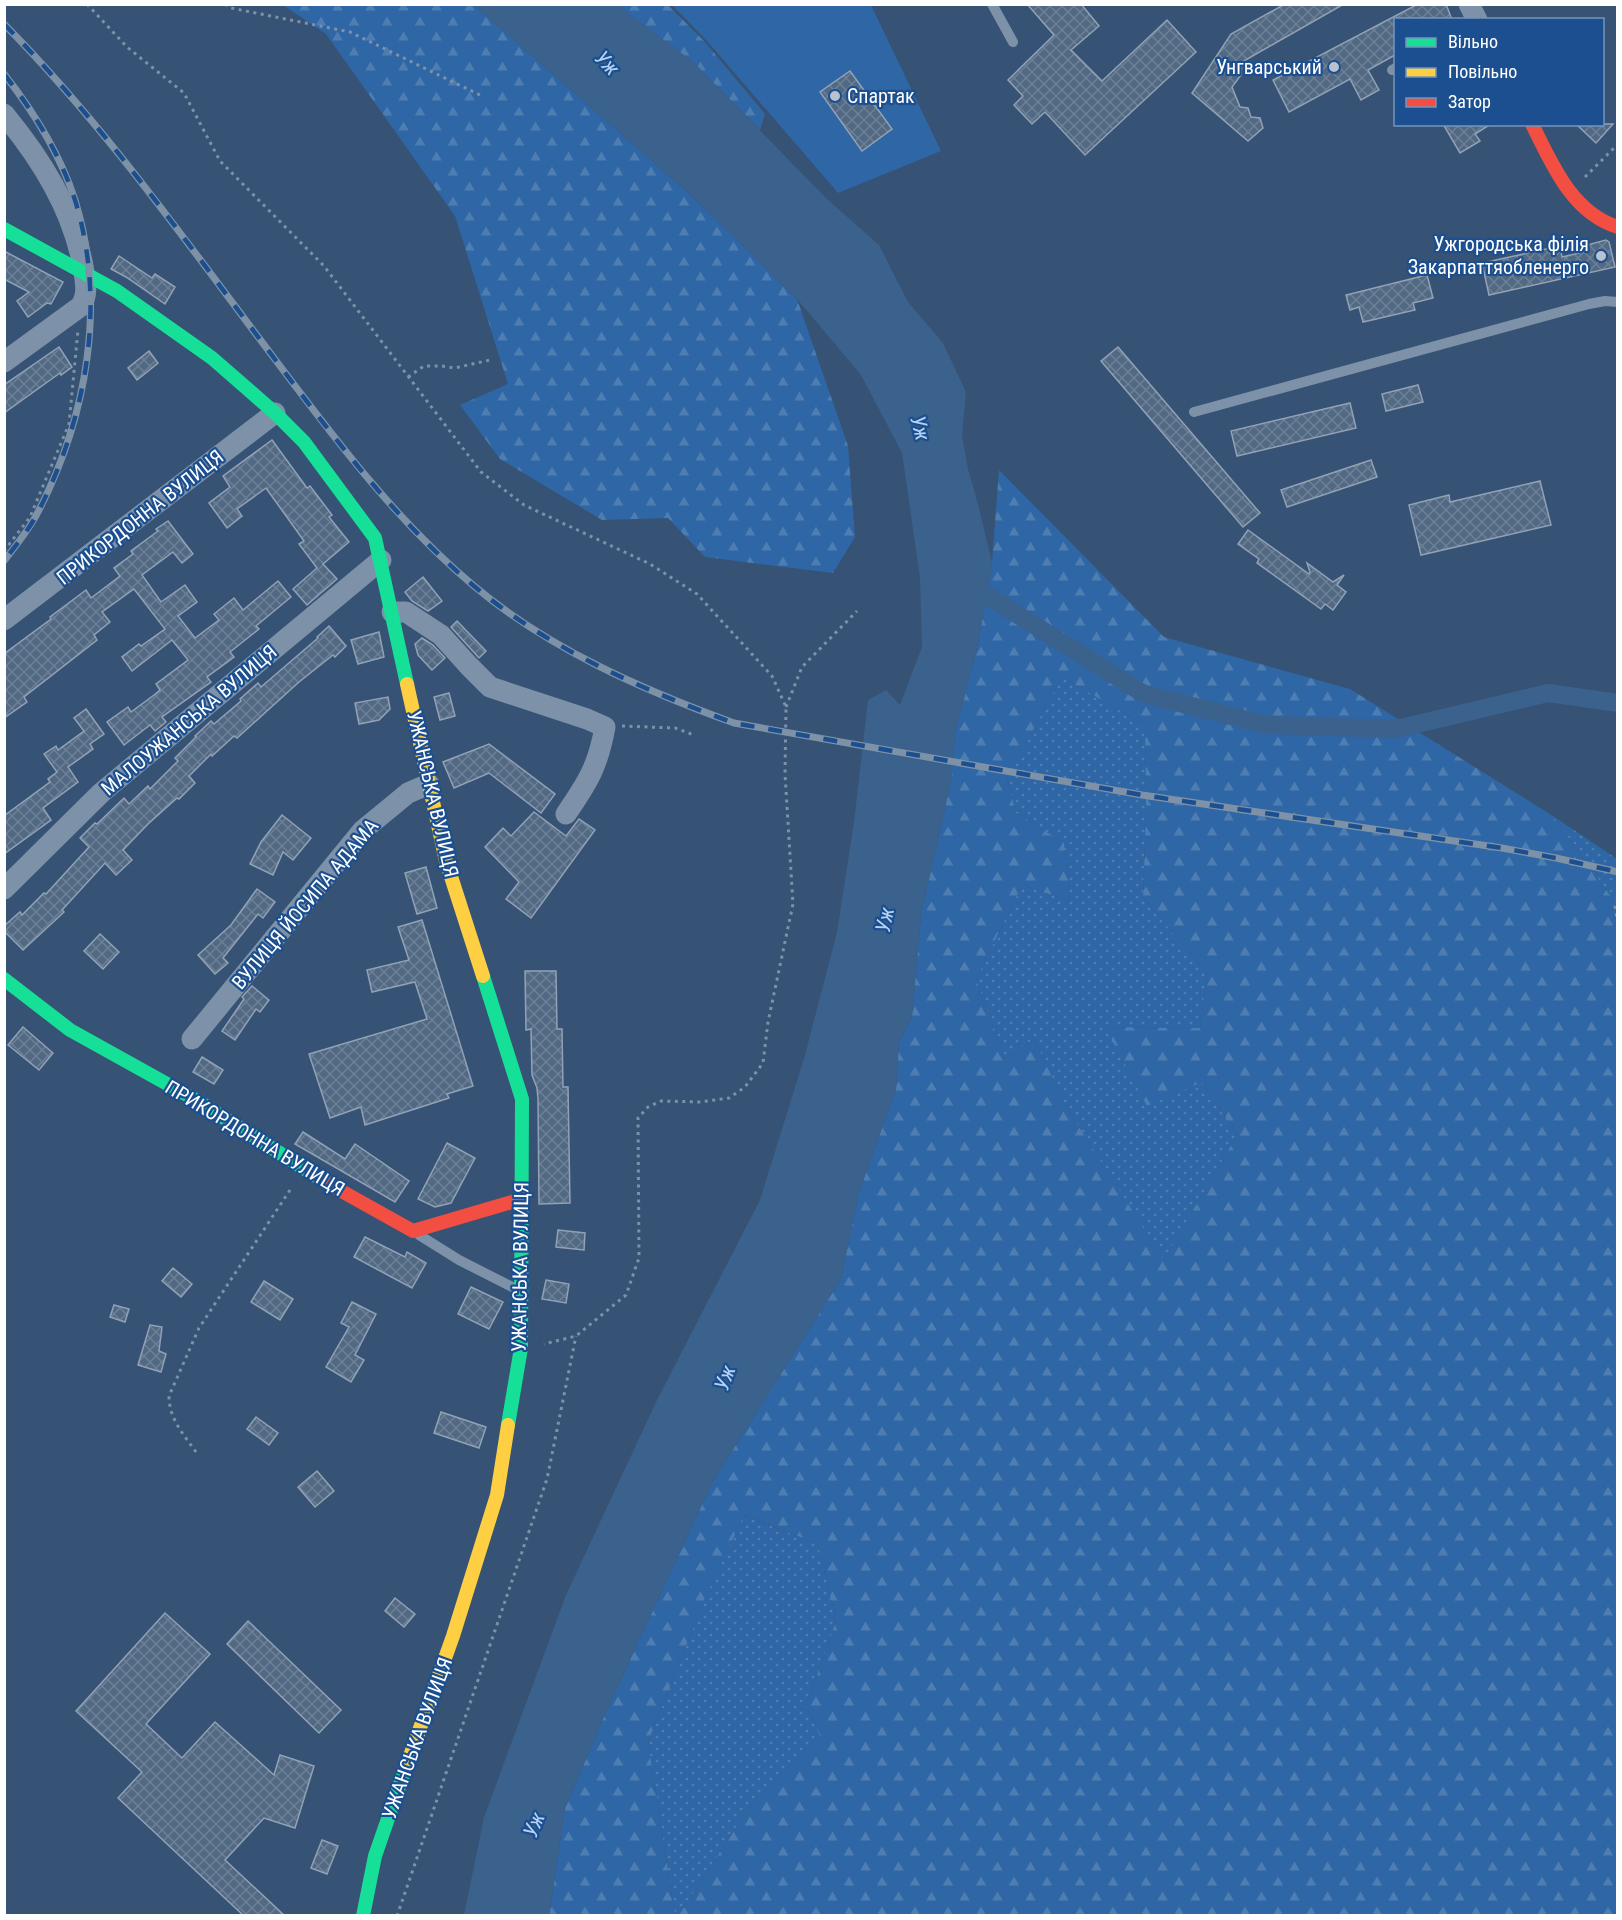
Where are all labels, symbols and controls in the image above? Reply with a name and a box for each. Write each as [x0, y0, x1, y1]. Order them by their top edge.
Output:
legend [1394, 18, 1604, 126]
text: Вільно [1448, 31, 1498, 52]
water label: Уж [590, 46, 625, 81]
place label: Унгварський [1216, 55, 1322, 79]
marker: Унгварський [1327, 60, 1341, 74]
text: Повільно [1448, 61, 1517, 82]
place label: Спартак [847, 84, 915, 108]
marker: Спартак [828, 89, 842, 103]
text: Затор [1448, 91, 1491, 112]
place label: Ужгородська філія Закарпаттяобленерго [1408, 232, 1589, 279]
marker: Ужгородська філія Закарпаттяобленерго [1594, 249, 1608, 263]
water label: Уж [905, 413, 935, 443]
street label: ПРИКОРДОННА ВУЛИЦЯ [52, 444, 228, 590]
street label: МАЛОУЖАНСЬКА ВУЛИЦЯ [96, 640, 282, 800]
street label: УЖАНСЬКА ВУЛИЦЯ [402, 708, 464, 880]
street label: ВУЛИЦЯ ЙОСИПА АДАМА [227, 814, 383, 994]
water label: Уж [871, 905, 899, 935]
street label: ПРИКОРДОННА ВУЛИЦЯ [161, 1075, 349, 1201]
street label: УЖАНСЬКА ВУЛИЦЯ [507, 1182, 533, 1352]
water label: Уж [710, 1362, 741, 1394]
street label: УЖАНСЬКА ВУЛИЦЯ [377, 1654, 457, 1822]
water label: Уж [518, 1809, 550, 1841]

